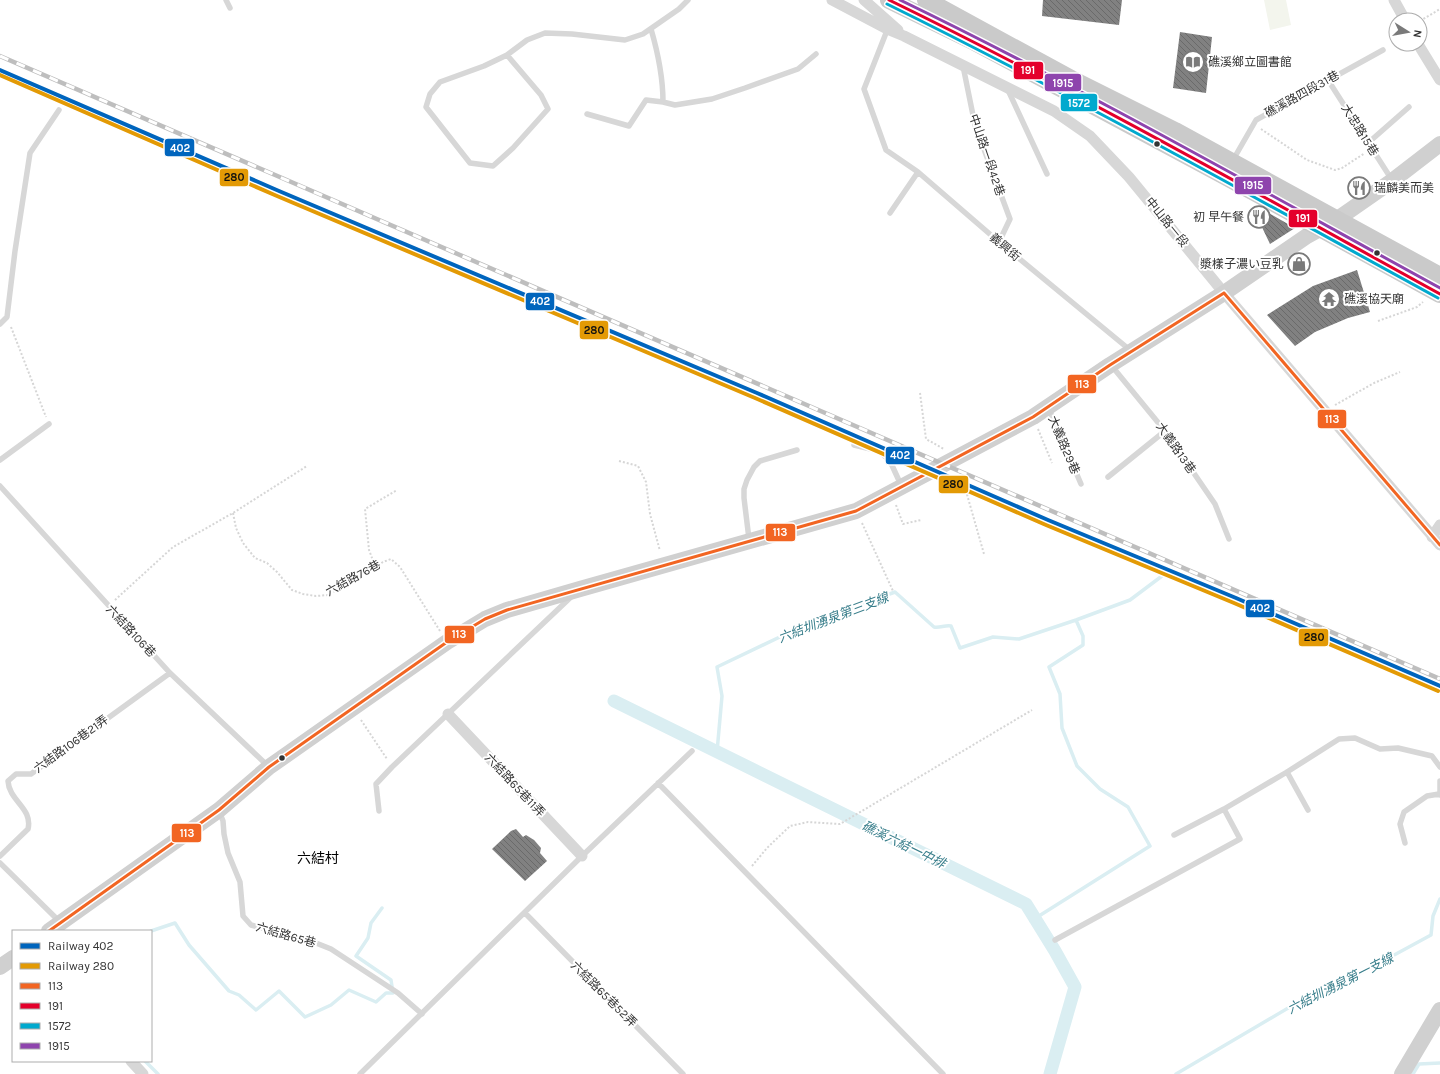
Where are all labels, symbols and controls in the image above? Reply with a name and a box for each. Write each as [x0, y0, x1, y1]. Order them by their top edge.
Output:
north arrow [1388, 12, 1428, 52]
text: N [1410, 29, 1424, 39]
library icon: 礁溪鄉立圖書館 [1180, 49, 1206, 75]
place label: 礁溪鄉立圖書館 [1208, 55, 1292, 69]
line badge: 191 [1013, 61, 1044, 80]
text: 191 [1021, 64, 1035, 77]
street label: 礁溪路四段31巷 [1262, 68, 1342, 120]
line badge: 1915 [1044, 73, 1082, 92]
text: 1915 [1053, 77, 1073, 90]
line badge: 1572 [1060, 93, 1098, 112]
text: 1572 [1068, 97, 1091, 110]
street label: 大忠路15巷 [1338, 101, 1382, 159]
street label: 中山路一段42巷 [966, 112, 1008, 198]
line badge: 402 [164, 138, 195, 157]
unlabelled marker [1152, 139, 1162, 149]
text: 402 [170, 142, 190, 155]
line badge: 280 [219, 168, 249, 187]
text: 280 [224, 171, 244, 184]
restaurant icon: 瑞麟美而美 [1346, 175, 1372, 201]
line badge: 1915 [1234, 176, 1272, 195]
text: 1915 [1243, 179, 1263, 192]
place label: 瑞麟美而美 [1374, 181, 1434, 195]
street label: 中山路一段 [1143, 194, 1191, 250]
restaurant icon: 初 早午餐 [1246, 204, 1272, 230]
line badge: 191 [1288, 209, 1318, 228]
place label: 初 早午餐 [1193, 210, 1244, 224]
text: 191 [1296, 212, 1310, 225]
street label: 義興街 [987, 230, 1023, 264]
unlabelled marker [1372, 248, 1382, 258]
shop icon: 漿樣子濃い豆乳 [1286, 251, 1312, 277]
place label: 漿樣子濃い豆乳 [1200, 257, 1284, 271]
temple icon: 礁溪協天廟 [1316, 286, 1342, 312]
line badge: 402 [525, 292, 555, 311]
place label: 礁溪協天廟 [1344, 292, 1404, 306]
text: 402 [530, 295, 550, 308]
line badge: 280 [579, 320, 609, 340]
text: 280 [584, 324, 604, 337]
line badge: 113 [1067, 374, 1097, 394]
text: 113 [1075, 378, 1089, 391]
line badge: 113 [1317, 409, 1347, 429]
text: 113 [1325, 413, 1339, 426]
street label: 大義路29巷 [1045, 414, 1083, 476]
street label: 大義路13巷 [1153, 420, 1199, 476]
line badge: 402 [885, 446, 915, 465]
text: 402 [890, 449, 910, 462]
line badge: 280 [938, 475, 969, 494]
text: 280 [943, 478, 963, 491]
line badge: 113 [765, 523, 796, 542]
text: 113 [773, 526, 787, 539]
street label: 六結路76巷 [323, 557, 383, 599]
water label: 六結圳湧泉第三支線 [776, 589, 892, 645]
line badge: 402 [1245, 599, 1275, 618]
street label: 六結路106巷 [103, 602, 159, 660]
text: 402 [1250, 602, 1270, 615]
line badge: 113 [444, 625, 475, 644]
text: 113 [452, 628, 466, 641]
line badge: 280 [1298, 628, 1329, 647]
text: 280 [1304, 631, 1324, 644]
street label: 六結路106巷21弄 [31, 712, 111, 776]
street label: 六結路65巷11弄 [482, 750, 548, 820]
unlabelled marker [277, 753, 287, 763]
water label: 礁溪六結一中排 [860, 818, 950, 872]
line badge: 113 [171, 823, 202, 843]
text: 113 [180, 827, 194, 840]
district label: 六結村 [297, 850, 339, 867]
street label: 六結路65巷 [254, 920, 318, 950]
legend [12, 930, 152, 1062]
text: Railway 402 [48, 939, 113, 953]
water label: 六結圳湧泉第一支線 [1285, 949, 1398, 1017]
street label: 六結路65巷52弄 [568, 958, 640, 1030]
text: Railway 280 [48, 959, 114, 973]
text: 113 [48, 979, 63, 993]
text: 191 [48, 999, 63, 1013]
text: 1572 [48, 1019, 71, 1033]
text: 1915 [48, 1039, 70, 1053]

